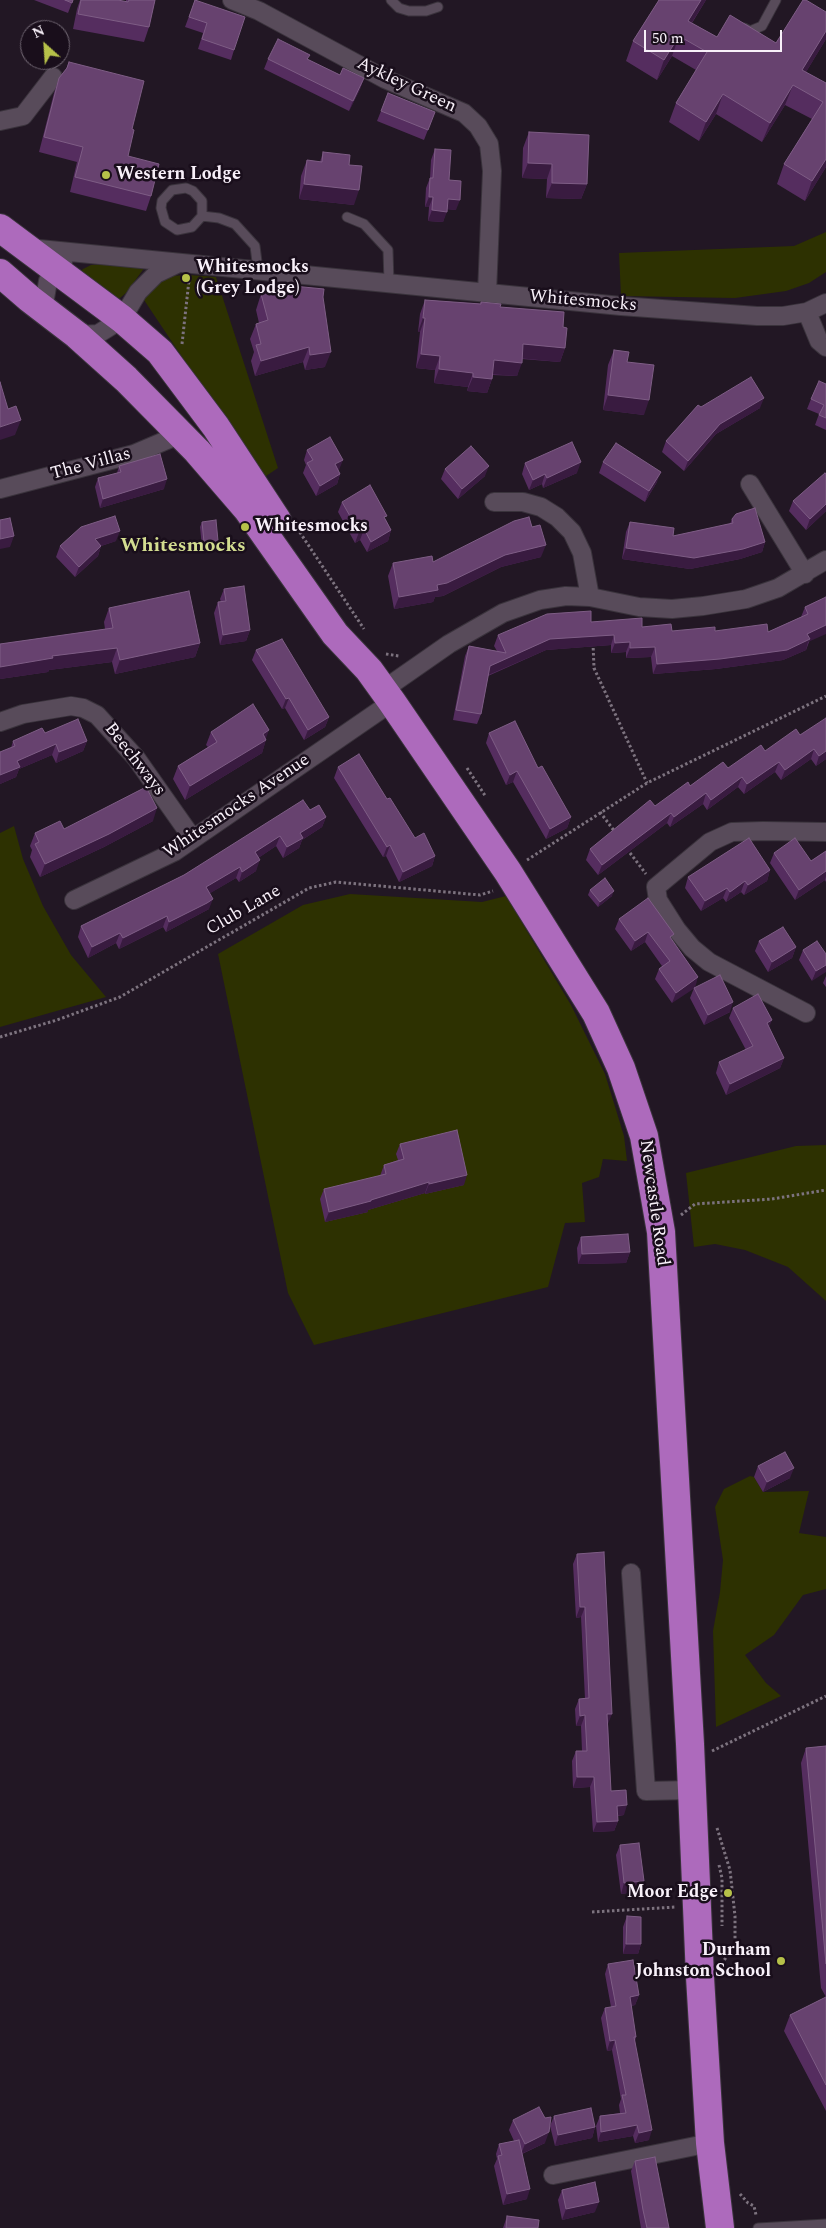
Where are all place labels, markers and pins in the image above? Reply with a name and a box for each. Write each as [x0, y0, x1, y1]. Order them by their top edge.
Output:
place label: Western Lodge [116, 164, 241, 186]
marker: Western Lodge [100, 169, 112, 181]
place label: Whitesmocks (Grey Lodge) [196, 257, 309, 300]
marker: Whitesmocks (Grey Lodge) [180, 272, 192, 284]
place label: Whitesmocks [255, 516, 368, 538]
marker: Whitesmocks [239, 521, 251, 533]
place label: Moor Edge [627, 1882, 718, 1904]
marker: Moor Edge [722, 1887, 734, 1899]
place label: Durham Johnston School [635, 1940, 771, 1982]
marker: Durham Johnston School [775, 1955, 787, 1967]

